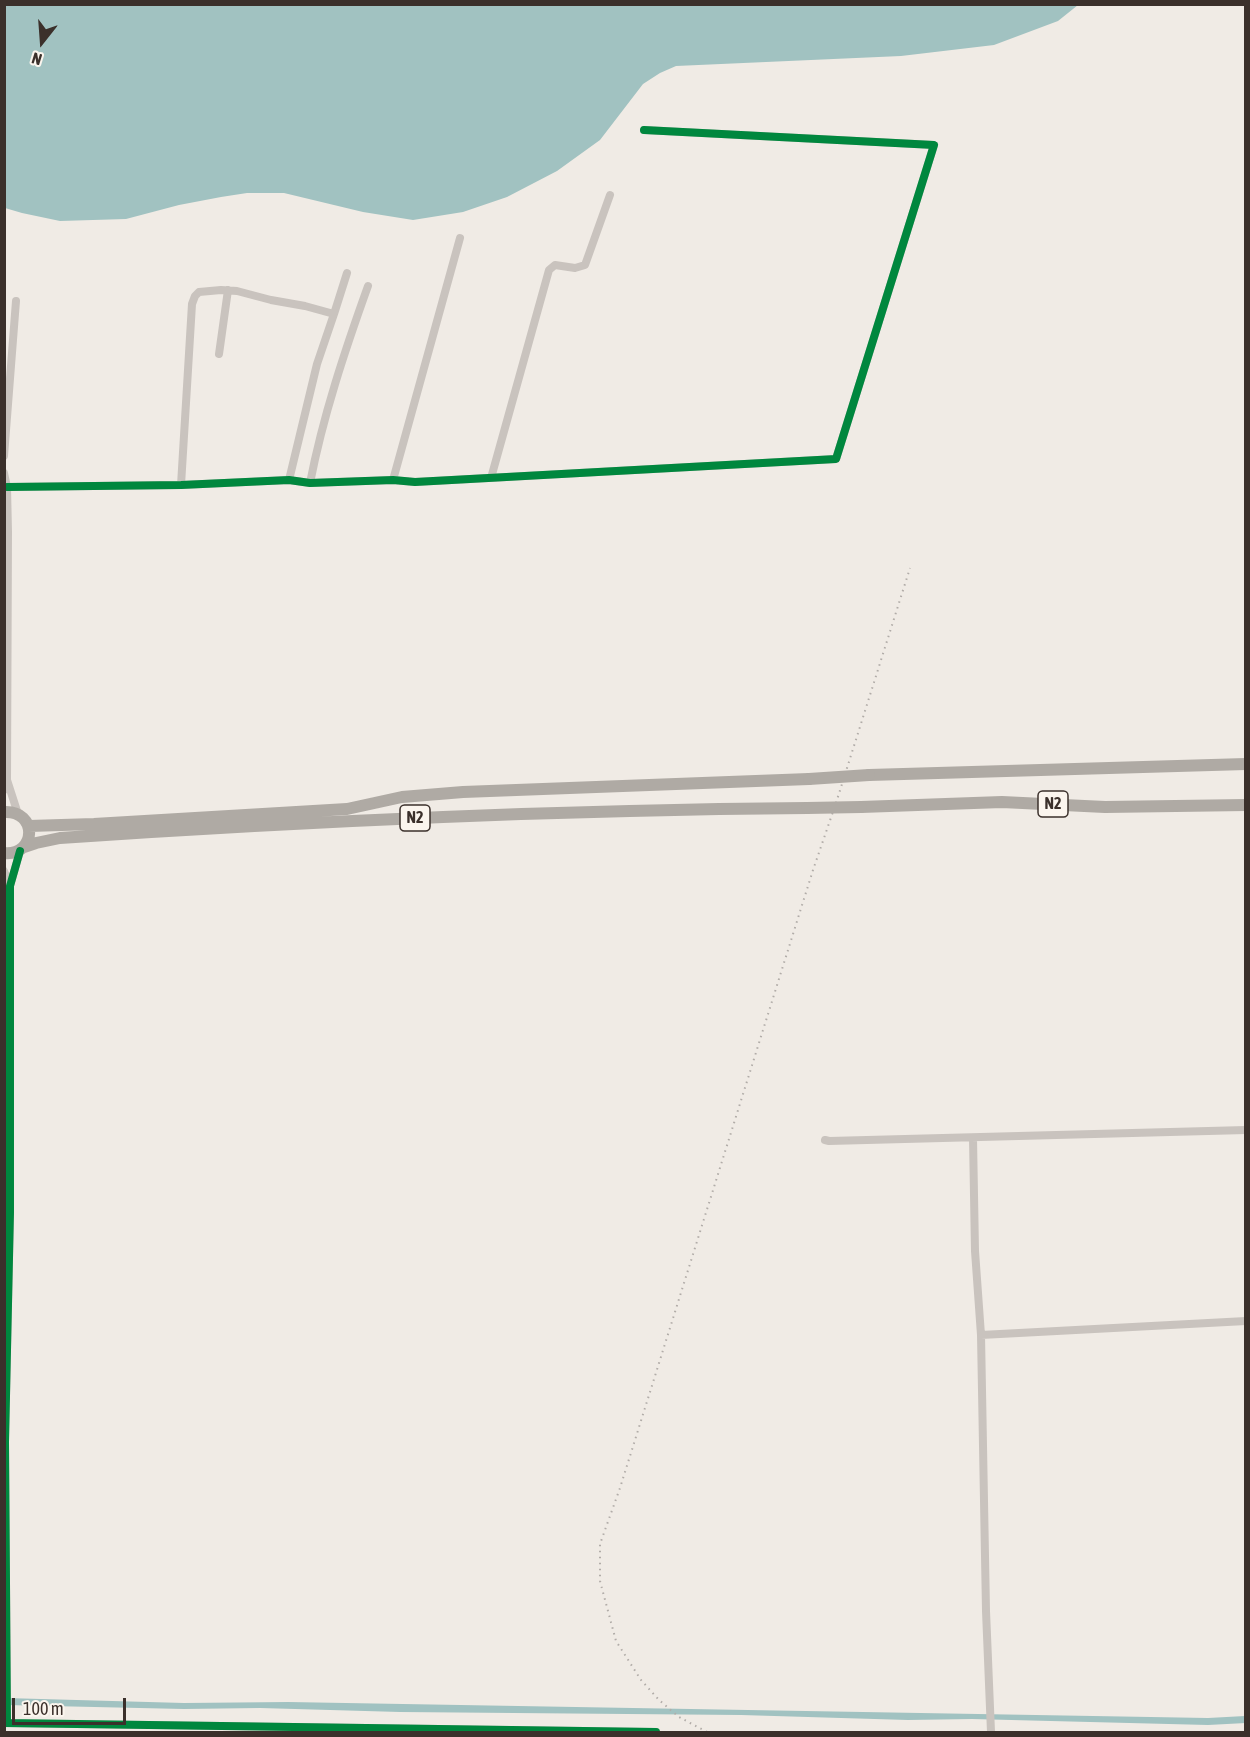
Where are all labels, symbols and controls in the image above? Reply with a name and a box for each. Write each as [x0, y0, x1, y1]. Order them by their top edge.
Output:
north arrow [12, 12, 72, 72]
text: N [30, 49, 44, 69]
road number: N2 [1038, 791, 1068, 817]
road number: N2 [400, 805, 430, 831]
scale bar [15, 1686, 129, 1724]
text: 100 m [23, 1698, 64, 1719]

